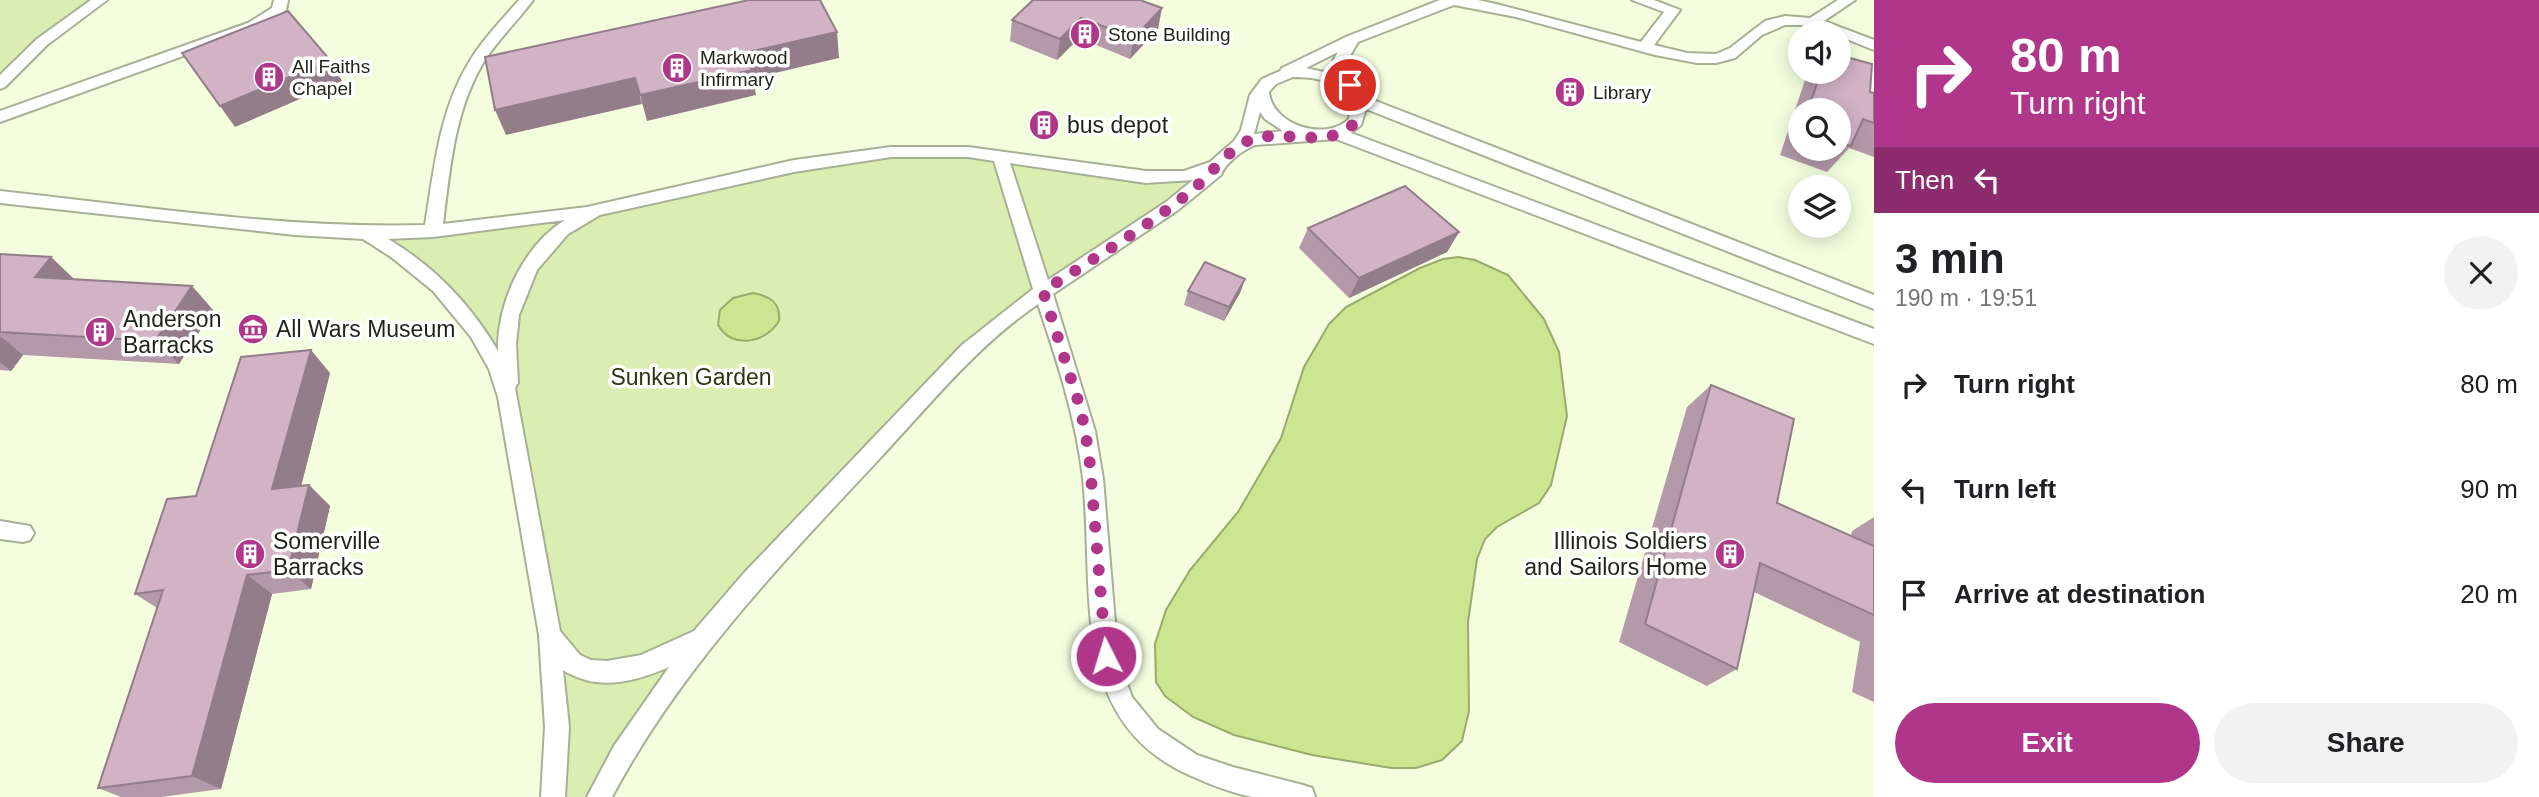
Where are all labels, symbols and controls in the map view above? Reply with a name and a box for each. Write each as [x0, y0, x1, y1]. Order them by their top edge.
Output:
building icon: Stone Building [1068, 17, 1102, 51]
map controls [1788, 21, 1851, 238]
button: sound [1788, 21, 1851, 84]
place label: Stone Building [1108, 24, 1231, 45]
icon: right [1895, 28, 1986, 119]
text: 80 m [2010, 28, 2122, 82]
place label: Markwood Infirmary [700, 47, 788, 90]
building icon: Markwood Infirmary [660, 51, 694, 85]
pin [1320, 55, 1380, 115]
place label: All Faiths Chapel [292, 56, 370, 99]
building icon: All Faiths Chapel [252, 60, 286, 94]
icon: arrive [1331, 66, 1369, 104]
building icon: Library [1553, 75, 1587, 109]
place label: Library [1593, 82, 1652, 103]
text: Turn right [2010, 85, 2146, 121]
button: search [1788, 98, 1851, 161]
building icon: bus depot [1027, 108, 1061, 142]
place label: bus depot [1067, 112, 1169, 138]
icon: left [1968, 161, 2006, 199]
text: Then [1895, 165, 1954, 195]
button: layers [1788, 175, 1851, 238]
text: 3 min [1895, 235, 2005, 282]
button: close [2444, 236, 2518, 310]
text: 190 m · 19:51 [1895, 285, 2037, 311]
place label: Anderson Barracks [123, 306, 221, 358]
museum icon: All Wars Museum [236, 312, 270, 346]
building icon: Anderson Barracks [83, 315, 117, 349]
place label: All Wars Museum [276, 316, 455, 342]
park label: Sunken Garden [610, 364, 772, 390]
icon: right [1895, 366, 1933, 404]
text: Turn right [1954, 369, 2075, 399]
text: 80 m [2460, 369, 2518, 399]
icon: left [1895, 471, 1933, 509]
text: Turn left [1954, 474, 2056, 504]
text: 90 m [2460, 474, 2518, 504]
place label: Somerville Barracks [273, 528, 380, 580]
place label: Illinois Soldiers and Sailors Home [1524, 528, 1707, 580]
building icon: Somerville Barracks [233, 537, 267, 571]
building icon: Illinois Soldiers and Sailors Home [1713, 537, 1747, 571]
icon: arrive [1895, 576, 1933, 614]
text: Arrive at destination [1954, 579, 2205, 609]
text: 20 m [2460, 579, 2518, 609]
position arrow [1069, 619, 1143, 693]
button: Exit [1895, 703, 2200, 783]
button: Share [2214, 703, 2518, 783]

